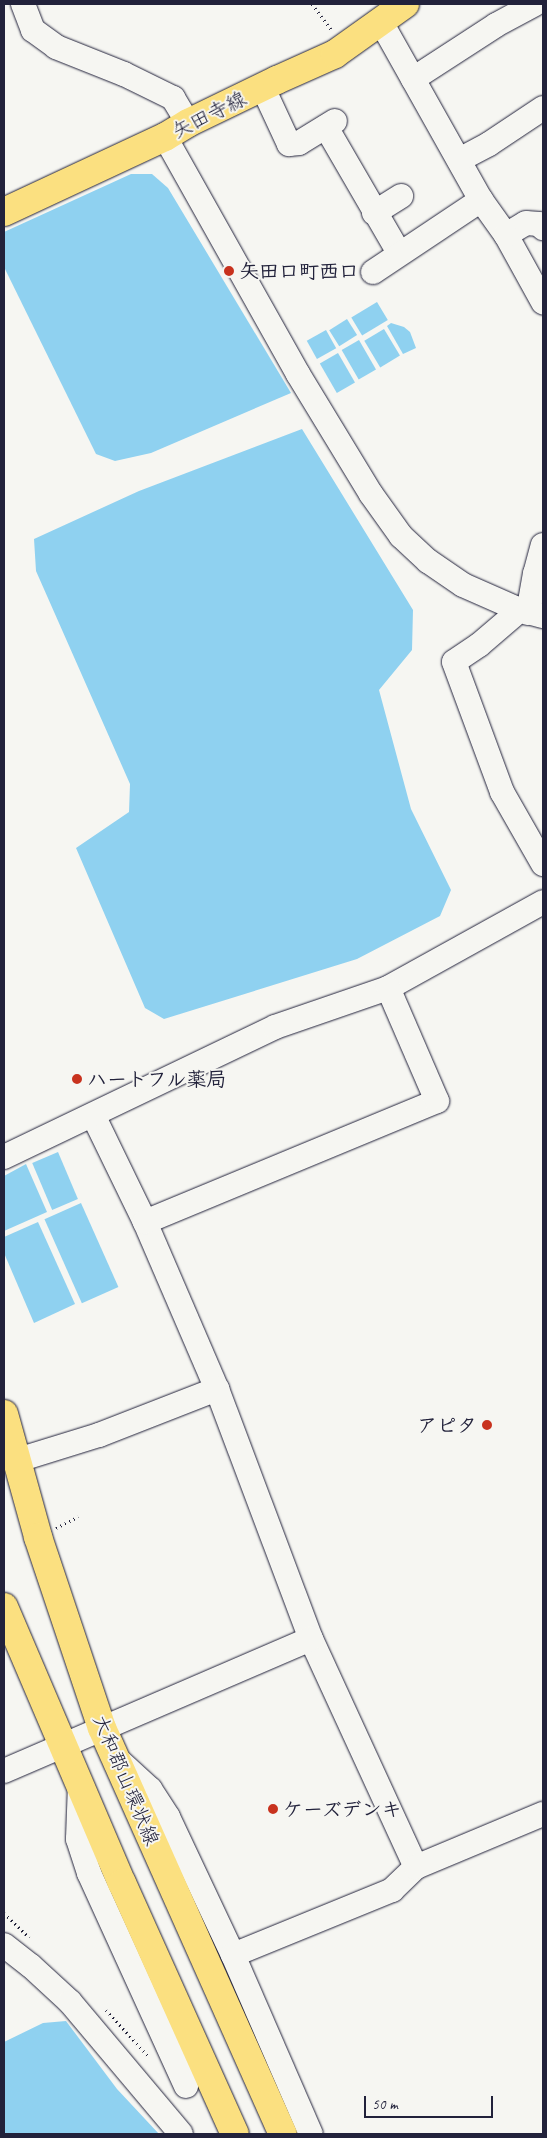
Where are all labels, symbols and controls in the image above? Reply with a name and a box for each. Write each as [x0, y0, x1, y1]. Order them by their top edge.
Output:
street label: 矢田寺線 [168, 86, 250, 144]
place label: 矢田口町西口 [239, 259, 359, 283]
marker: 矢田口町西口 [223, 265, 235, 277]
place label: ハートフル薬局 [87, 1067, 227, 1091]
marker: ハートフル薬局 [71, 1073, 83, 1085]
place label: アピタ [417, 1413, 477, 1437]
marker: アピタ [481, 1419, 493, 1431]
street label: 大和郡山環状線 [88, 1711, 164, 1849]
place label: ケーズデンキ [283, 1797, 403, 1821]
marker: ケーズデンキ [267, 1803, 279, 1815]
scale bar [367, 2086, 496, 2118]
text: 50 m [372, 2095, 398, 2114]

